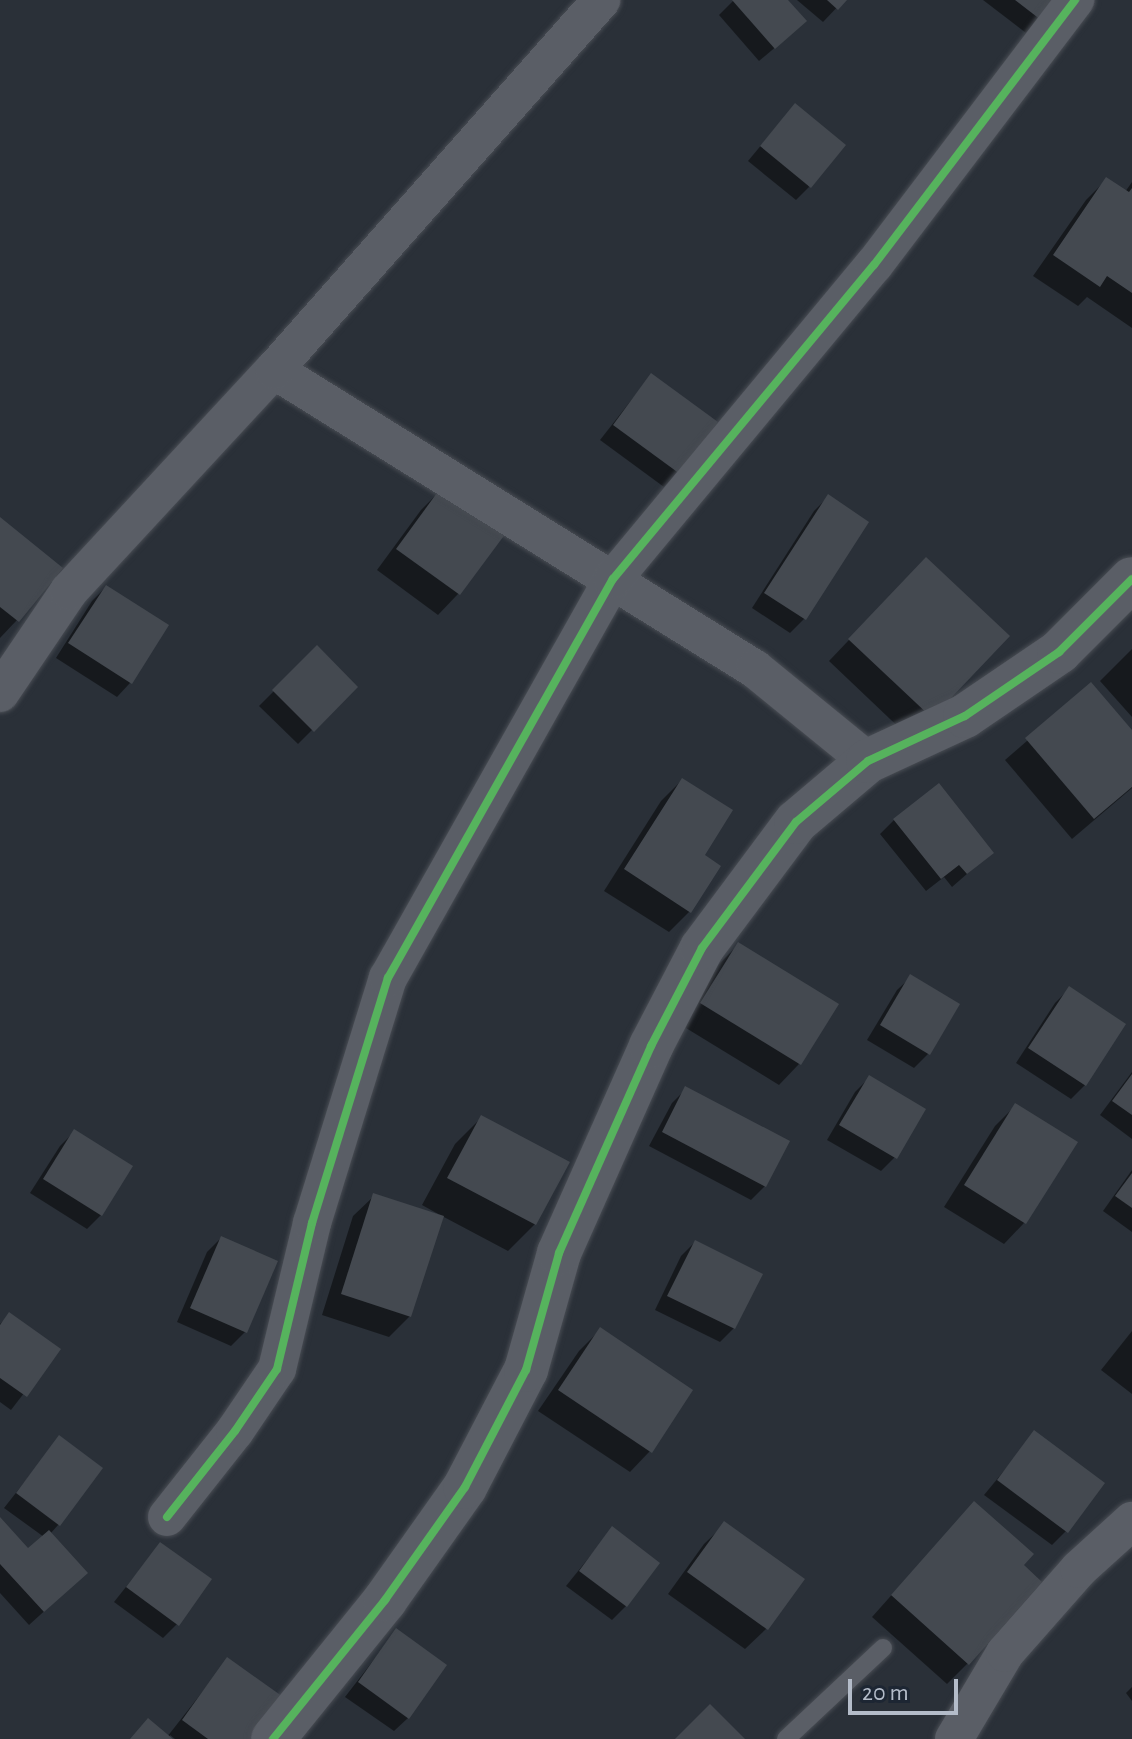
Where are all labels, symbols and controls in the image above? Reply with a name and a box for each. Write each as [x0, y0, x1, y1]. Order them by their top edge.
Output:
scale bar [852, 1663, 962, 1713]
text: 20 m [862, 1681, 909, 1705]

